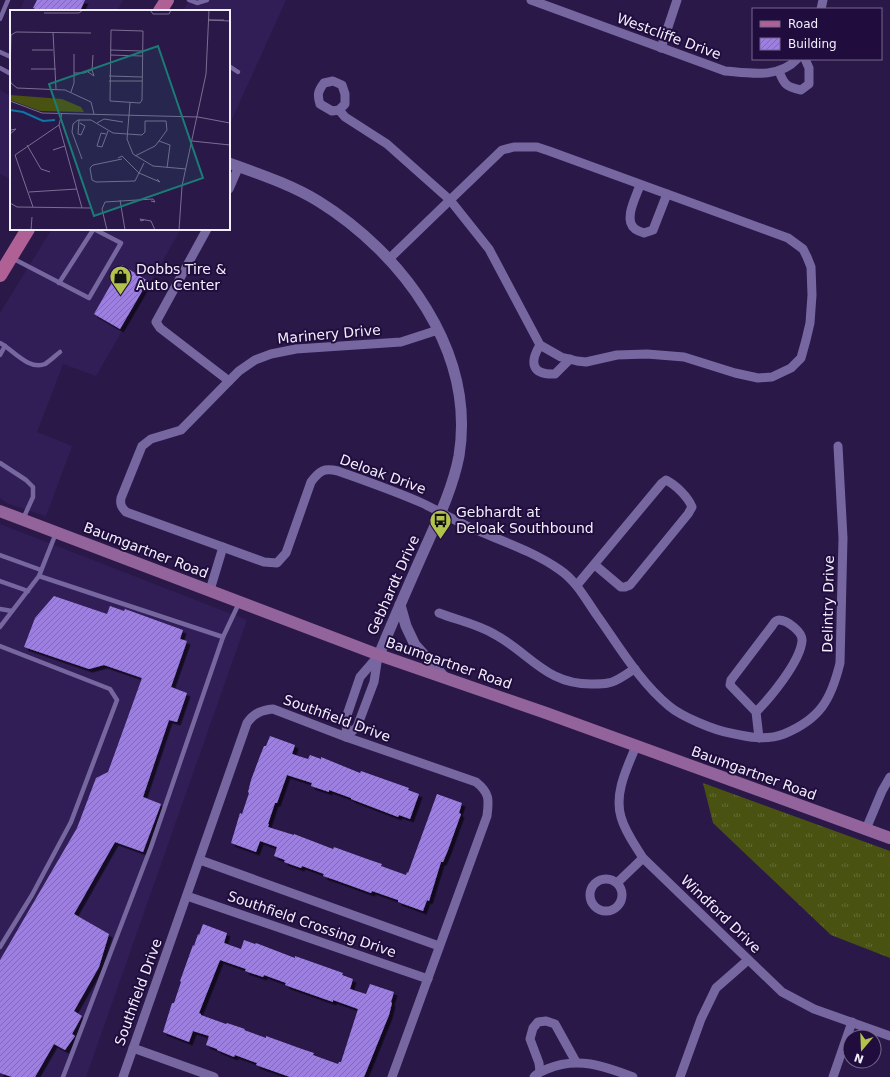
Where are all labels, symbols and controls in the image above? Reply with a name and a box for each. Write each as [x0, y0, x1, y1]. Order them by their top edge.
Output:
legend [752, 8, 882, 60]
inset map [10, 10, 230, 230]
street label: Westcliffe Drive [615, 10, 723, 62]
text: Road [788, 17, 818, 31]
text: Building [788, 37, 837, 51]
place label: Dobbs Tire & Auto Center [136, 261, 226, 293]
shop icon: Dobbs Tire & Auto Center [108, 264, 134, 297]
street label: Marinery Drive [277, 322, 381, 346]
street label: Deloak Drive [338, 451, 428, 497]
place label: Gebhardt at Deloak Southbound [456, 504, 594, 536]
bus stop icon: Gebhardt at Deloak Southbound [427, 507, 453, 540]
street label: Baumgartner Road [81, 519, 211, 581]
street label: Gebhardt Drive [364, 533, 422, 637]
street label: Delintry Drive [819, 555, 837, 653]
street label: Baumgartner Road [384, 634, 514, 692]
street label: Southfield Drive [281, 691, 393, 745]
street label: Baumgartner Road [689, 743, 819, 803]
street label: Windford Drive [678, 872, 764, 956]
street label: Southfield Crossing Drive [226, 888, 398, 960]
street label: Southfield Drive [111, 936, 165, 1048]
north arrow [842, 1029, 882, 1069]
text: N [852, 1050, 865, 1066]

